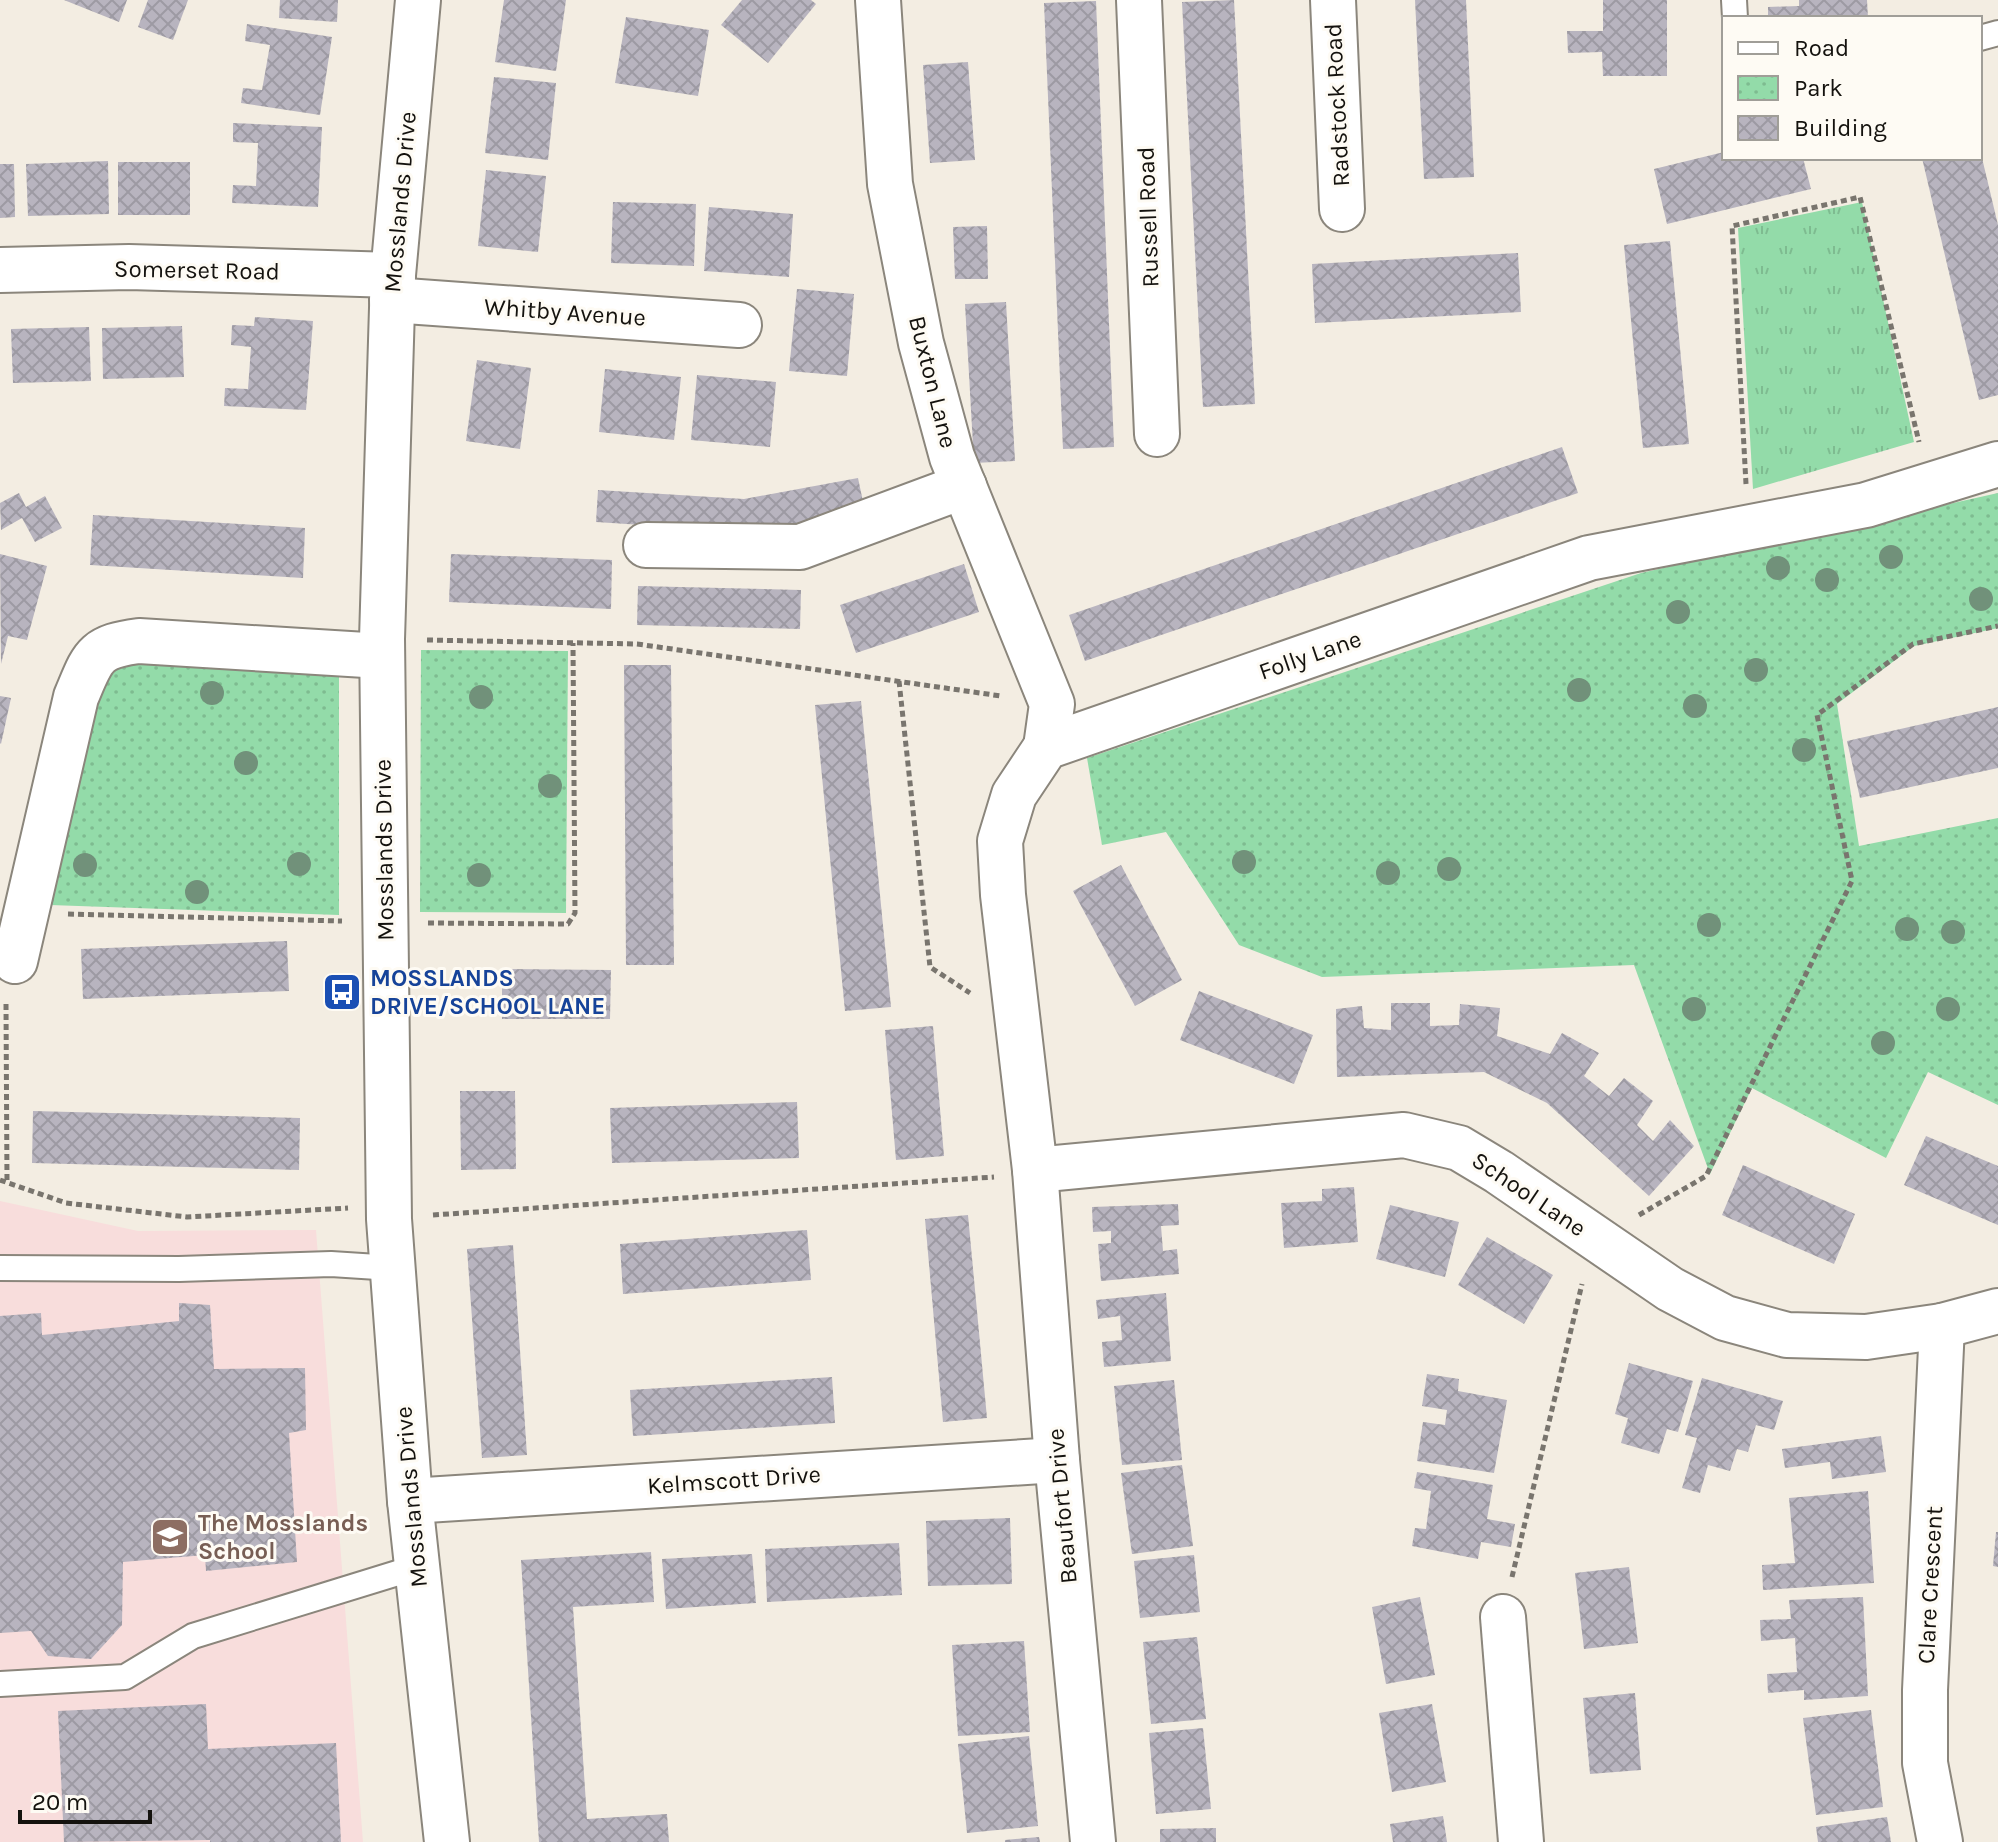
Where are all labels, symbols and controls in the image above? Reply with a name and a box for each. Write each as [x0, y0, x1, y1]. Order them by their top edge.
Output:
legend [1722, 16, 1982, 160]
street label: Radstock Road [1319, 23, 1355, 187]
text: Road [1794, 34, 1849, 62]
text: Park [1794, 74, 1843, 102]
street label: Mosslands Drive [378, 110, 422, 294]
text: Building [1794, 114, 1887, 142]
street label: Russell Road [1132, 146, 1164, 288]
street label: Somerset Road [114, 255, 280, 285]
street label: Whitby Avenue [483, 292, 647, 332]
street label: Buxton Lane [903, 313, 963, 451]
street label: Folly Lane [1255, 624, 1365, 686]
street label: Mosslands Drive [368, 759, 400, 941]
place label: MOSSLANDS DRIVE/SCHOOL LANE [370, 964, 605, 1020]
bus stop icon: MOSSLANDS DRIVE/SCHOOL LANE [321, 971, 363, 1013]
street label: School Lane [1467, 1146, 1591, 1242]
street label: Mosslands Drive [389, 1405, 433, 1589]
street label: Beaufort Drive [1041, 1427, 1083, 1585]
street label: Kelmscott Drive [646, 1460, 822, 1500]
street label: Clare Crescent [1912, 1505, 1948, 1665]
place label: The Mosslands School [198, 1509, 368, 1565]
school or university icon: The Mosslands School [149, 1516, 191, 1558]
scale bar [20, 1774, 150, 1824]
text: 20 m [32, 1788, 88, 1816]

